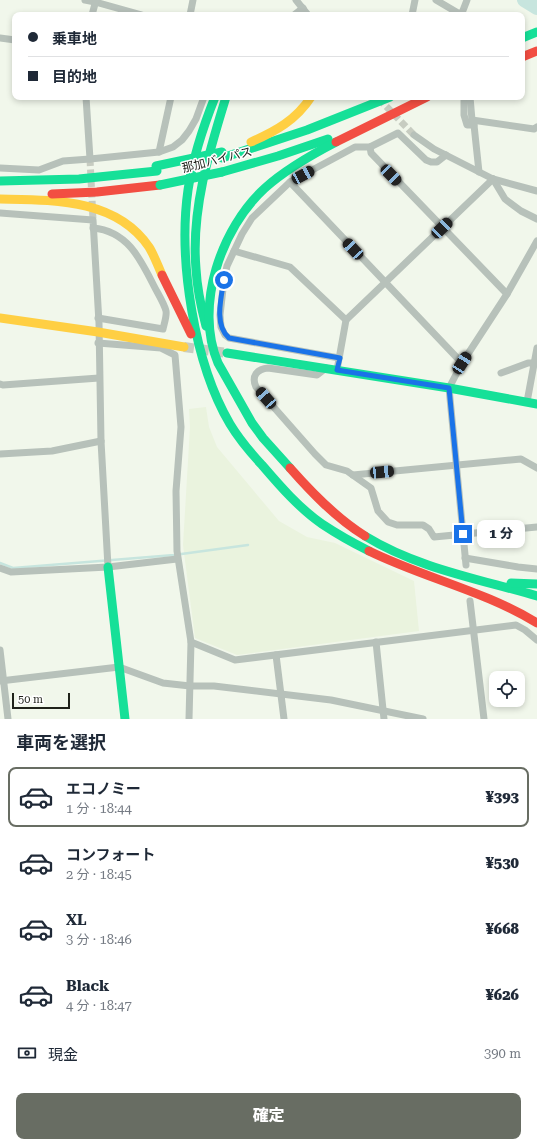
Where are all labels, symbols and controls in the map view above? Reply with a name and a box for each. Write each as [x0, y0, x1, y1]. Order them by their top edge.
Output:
text: 乗車地 [52, 30, 97, 48]
text: 目的地 [52, 68, 97, 86]
street label: 那加バイパス [180, 145, 254, 175]
car [378, 162, 404, 188]
car [290, 164, 316, 186]
car [429, 215, 455, 241]
car [340, 236, 366, 262]
route start [215, 271, 233, 289]
car [450, 350, 474, 376]
car [254, 385, 278, 411]
car [370, 465, 394, 479]
callout: 1 分 [477, 520, 525, 548]
route end [454, 525, 472, 543]
text: 1 分 [489, 526, 513, 541]
map controls [489, 671, 525, 707]
button: locate [489, 671, 525, 707]
scale bar [12, 691, 70, 710]
text: 50 m [18, 693, 43, 706]
text: 車両を選択 [16, 732, 106, 753]
icon: car [18, 779, 54, 815]
text: エコノミー [66, 780, 141, 798]
text: ¥393 [485, 788, 519, 806]
text: 1 分 · 18:44 [66, 801, 132, 816]
icon: car [18, 845, 54, 881]
text: コンフォート [66, 846, 156, 864]
text: ¥530 [485, 854, 519, 872]
text: 2 分 · 18:45 [66, 867, 132, 882]
icon: car [18, 911, 54, 947]
text: XL [66, 911, 87, 929]
text: ¥668 [485, 920, 519, 938]
text: 3 分 · 18:46 [66, 932, 132, 947]
icon: car [18, 977, 54, 1013]
text: Black [66, 977, 109, 995]
text: ¥626 [485, 986, 519, 1004]
text: 4 分 · 18:47 [66, 998, 132, 1013]
icon: cash [16, 1042, 38, 1064]
text: 現金 [48, 1046, 78, 1064]
text: 390 m [484, 1046, 521, 1061]
button: 確定 [16, 1093, 521, 1139]

